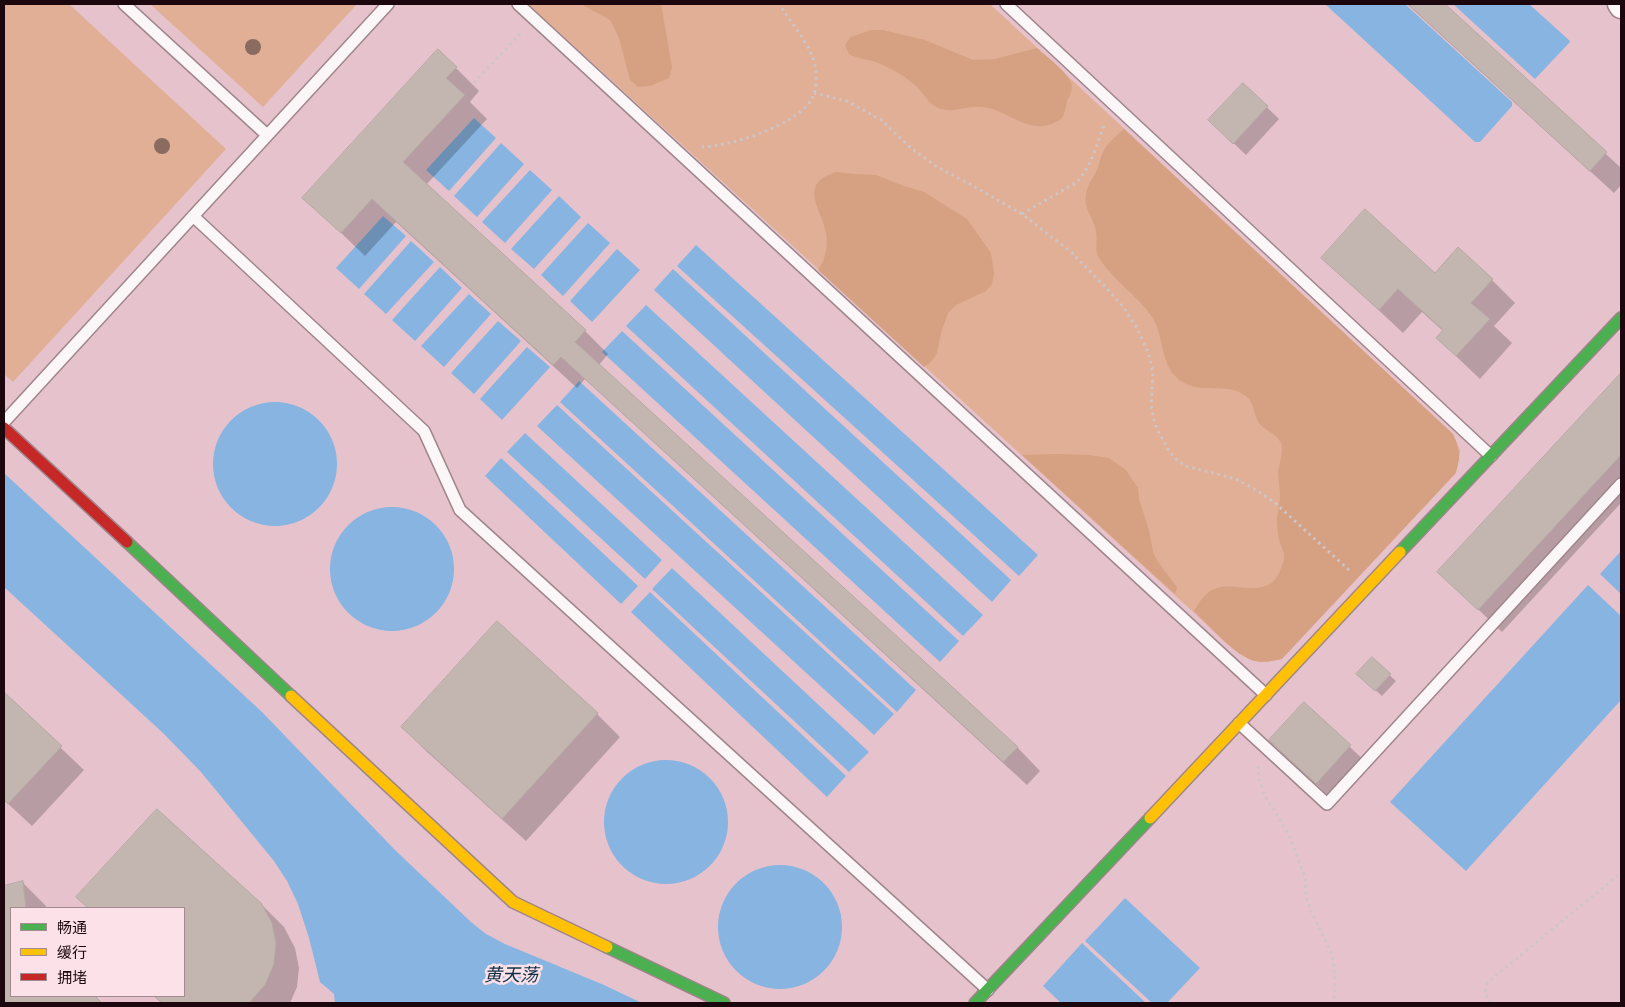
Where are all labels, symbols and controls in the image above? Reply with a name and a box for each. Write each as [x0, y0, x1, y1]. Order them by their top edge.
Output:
legend [10, 907, 185, 997]
text: 畅通 [57, 919, 87, 938]
text: 缓行 [57, 944, 87, 963]
water label: 黄天荡 [484, 965, 538, 987]
text: 拥堵 [57, 969, 87, 988]

